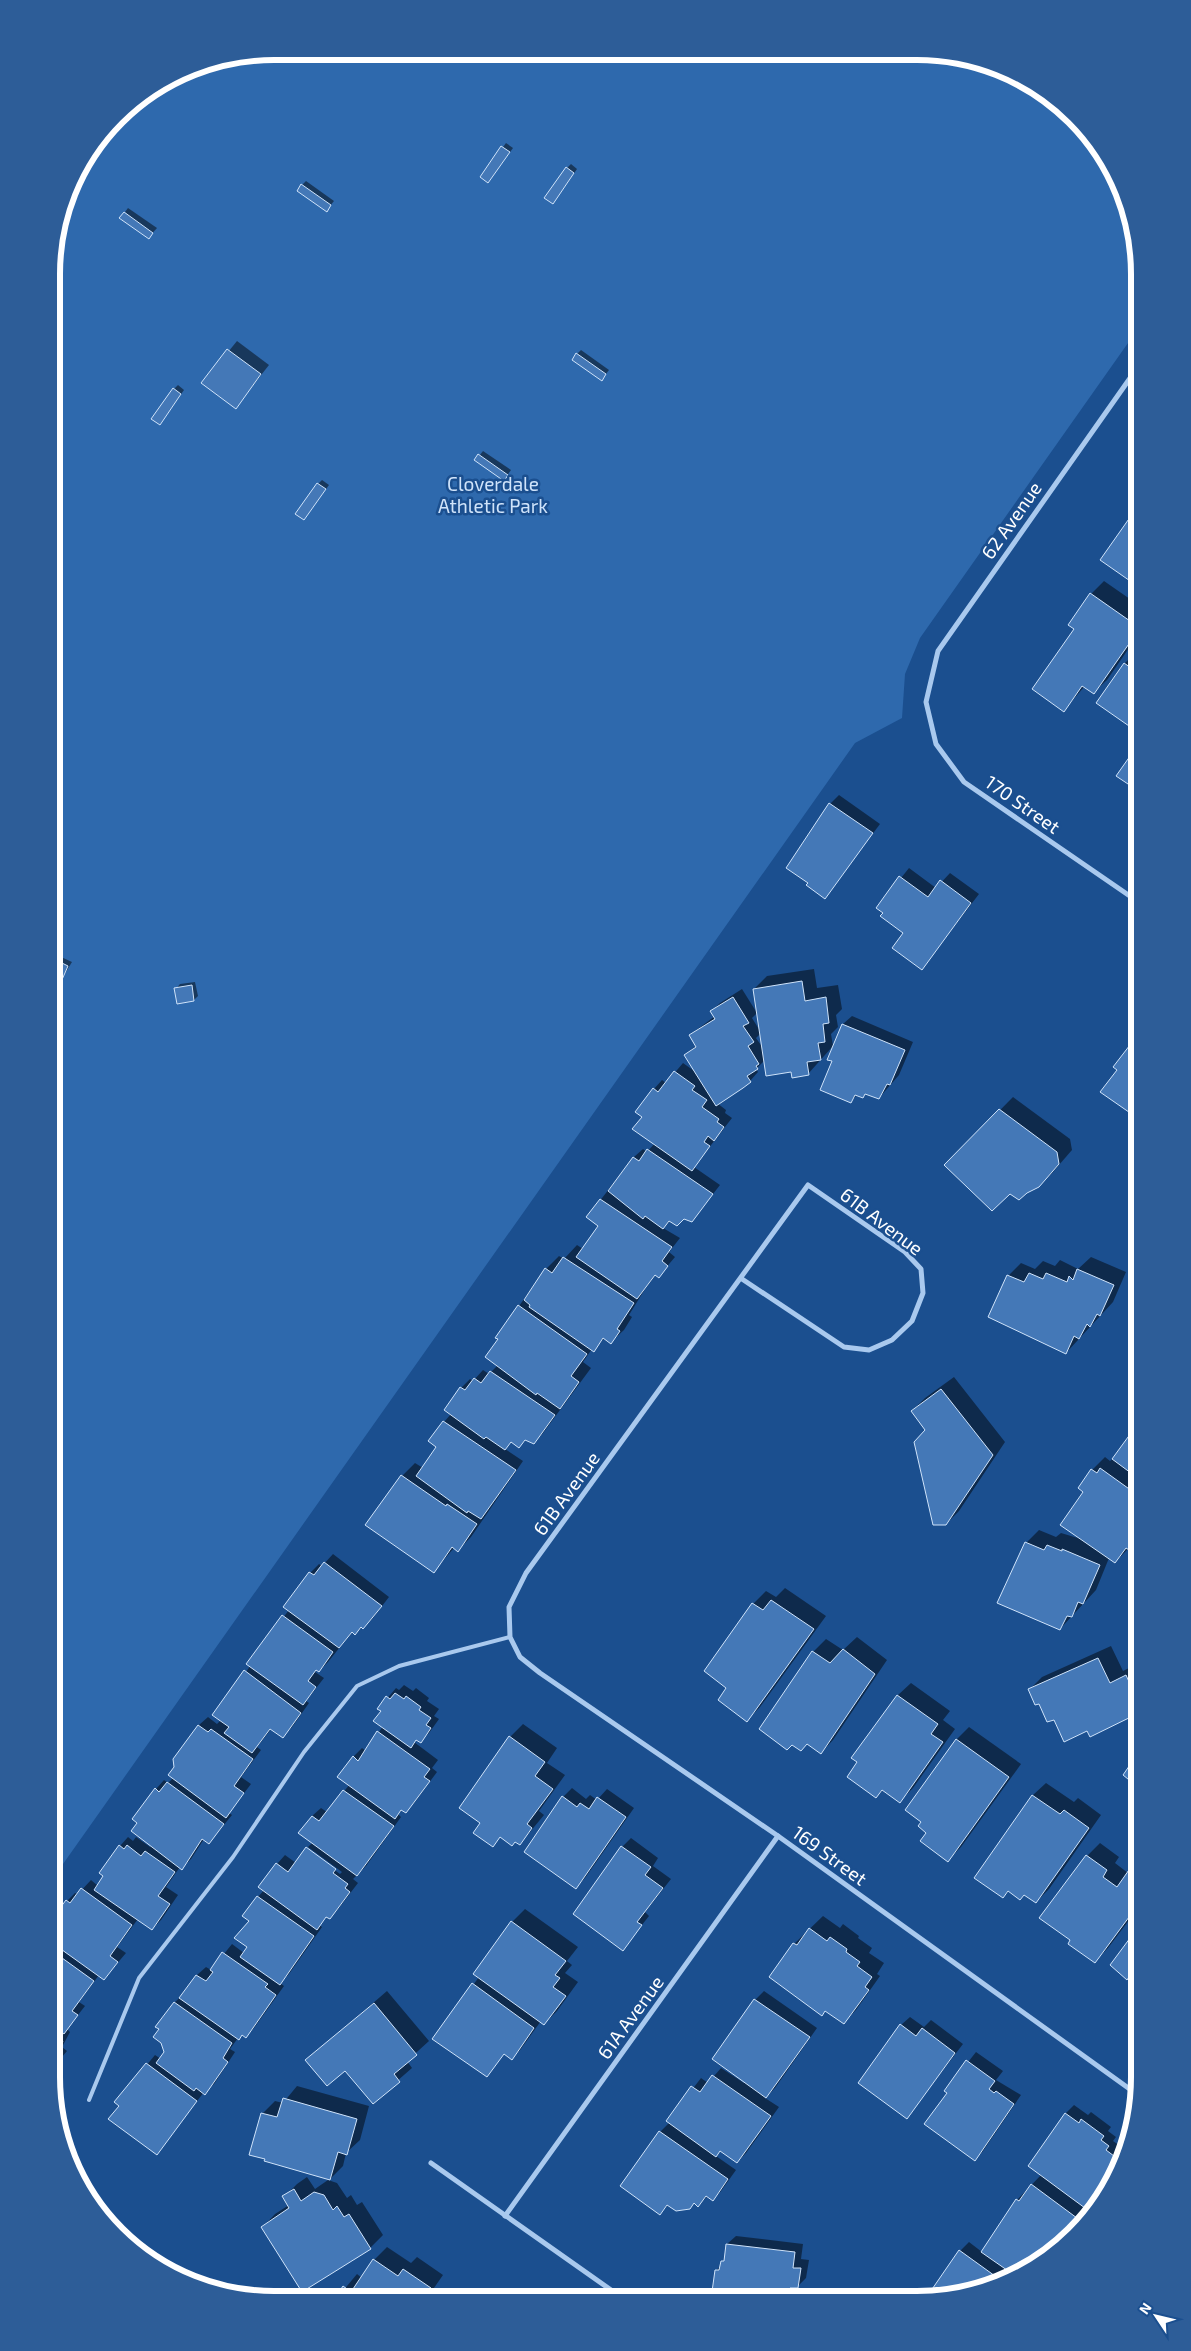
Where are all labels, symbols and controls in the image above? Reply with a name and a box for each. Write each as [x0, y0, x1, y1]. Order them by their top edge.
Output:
park label: Cloverdale Athletic Park [438, 472, 548, 517]
street label: 62 Avenue [976, 477, 1046, 563]
street label: 170 Street [981, 770, 1065, 838]
street label: 61B Avenue [836, 1182, 928, 1260]
street label: 61B Avenue [528, 1447, 604, 1539]
street label: 169 Street [788, 1820, 872, 1890]
street label: 61A Avenue [592, 1971, 668, 2063]
north arrow [1131, 2291, 1181, 2341]
text: N [1135, 2299, 1155, 2317]

